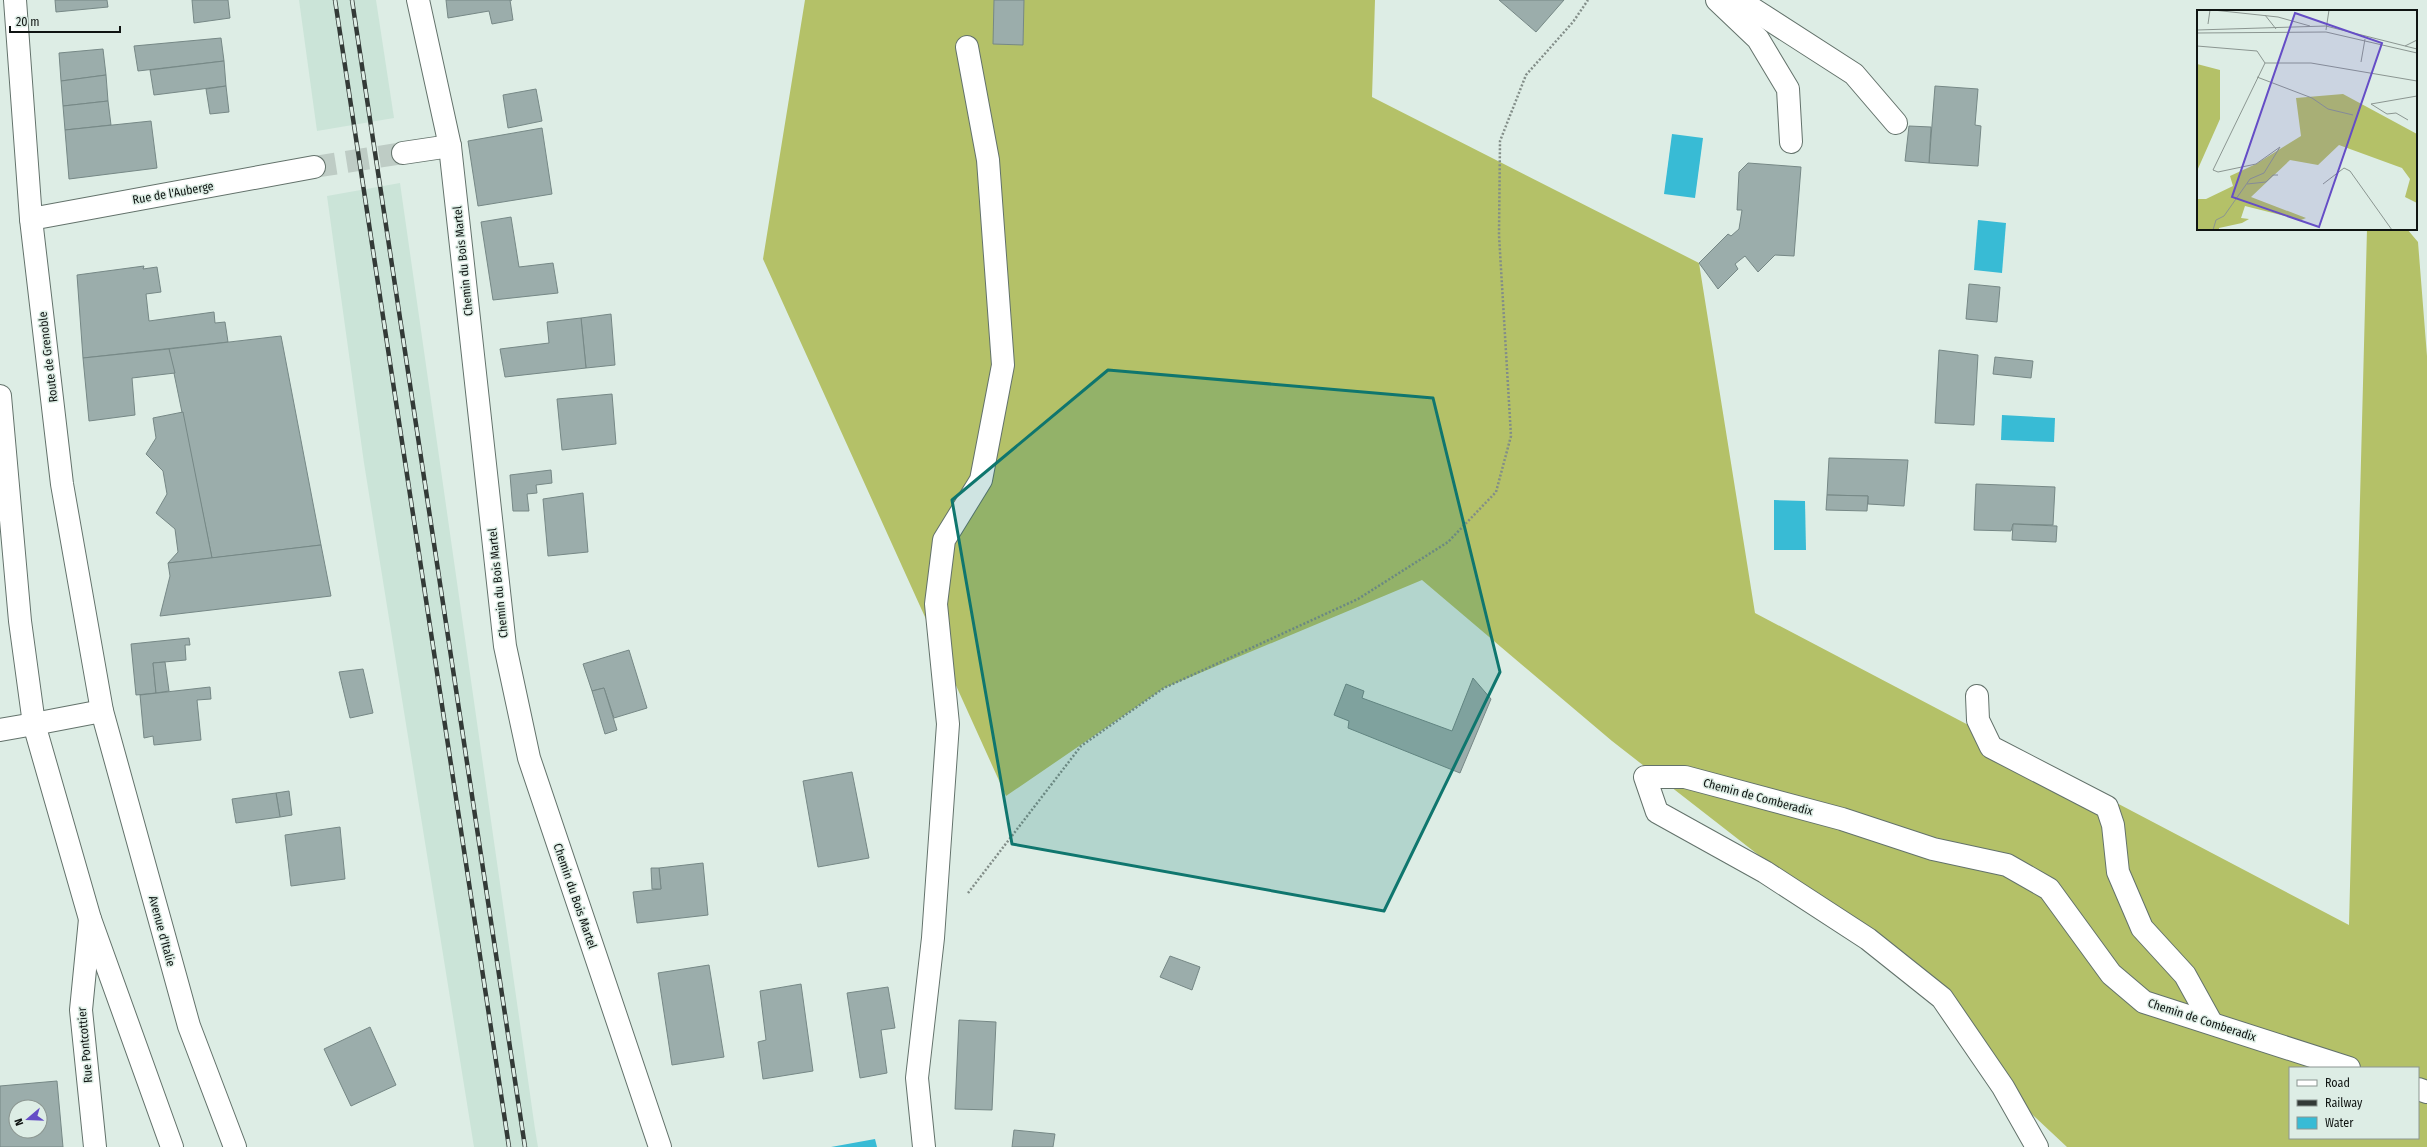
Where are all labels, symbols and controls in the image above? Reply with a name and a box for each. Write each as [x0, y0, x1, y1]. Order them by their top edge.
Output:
scale bar [10, 8, 120, 34]
inset map [2197, 10, 2417, 230]
text: 20 m [16, 15, 40, 29]
street label: Rue de l'Auberge [131, 179, 215, 207]
street label: Chemin du Bois Martel [450, 205, 476, 317]
street label: Route de Grenoble [35, 311, 61, 403]
street label: Chemin du Bois Martel [485, 527, 511, 639]
street label: Chemin de Comberadix [1702, 776, 1815, 819]
street label: Chemin du Bois Martel [550, 842, 600, 950]
street label: Avenue d'Italie [146, 894, 178, 968]
street label: Chemin de Comberadix [2146, 996, 2259, 1044]
street label: Rue Pontcottier [75, 1006, 95, 1084]
legend [2289, 1067, 2419, 1139]
text: Road [2325, 1076, 2350, 1090]
text: Railway [2325, 1096, 2363, 1110]
north arrow [8, 1099, 48, 1139]
text: Water [2325, 1116, 2354, 1130]
text: N [12, 1117, 26, 1127]

